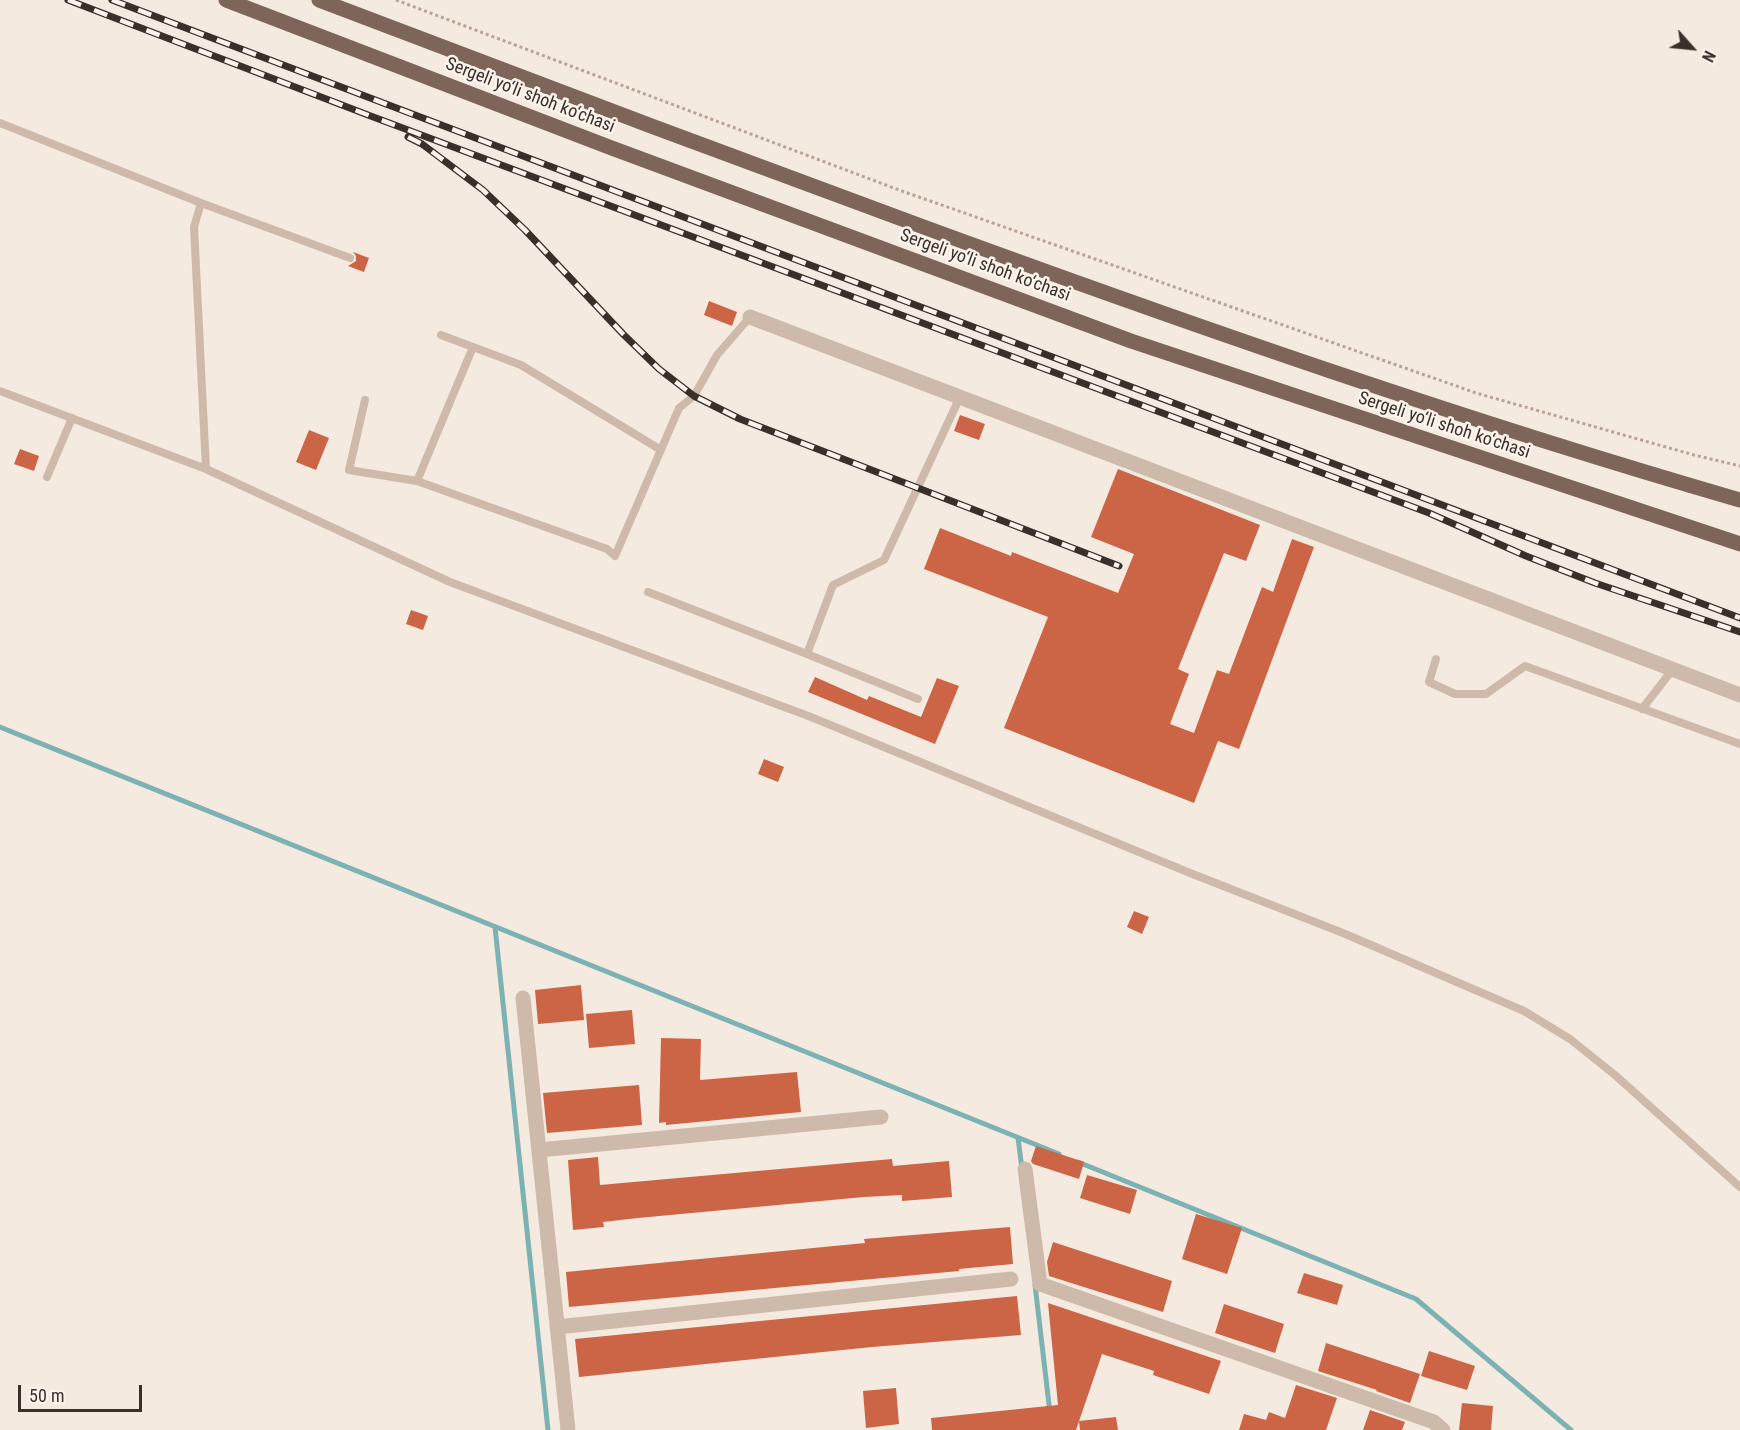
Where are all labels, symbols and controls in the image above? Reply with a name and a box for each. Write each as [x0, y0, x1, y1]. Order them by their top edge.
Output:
north arrow [1662, 18, 1722, 78]
text: N [1698, 48, 1719, 65]
street label: Sergeli yo‘li shoh ko‘chasi [442, 54, 618, 138]
street label: Sergeli yo‘li shoh ko‘chasi [897, 225, 1073, 307]
street label: Sergeli yo‘li shoh ko‘chasi [1355, 388, 1533, 464]
scale bar [21, 1373, 146, 1411]
text: 50 m [29, 1385, 64, 1406]

